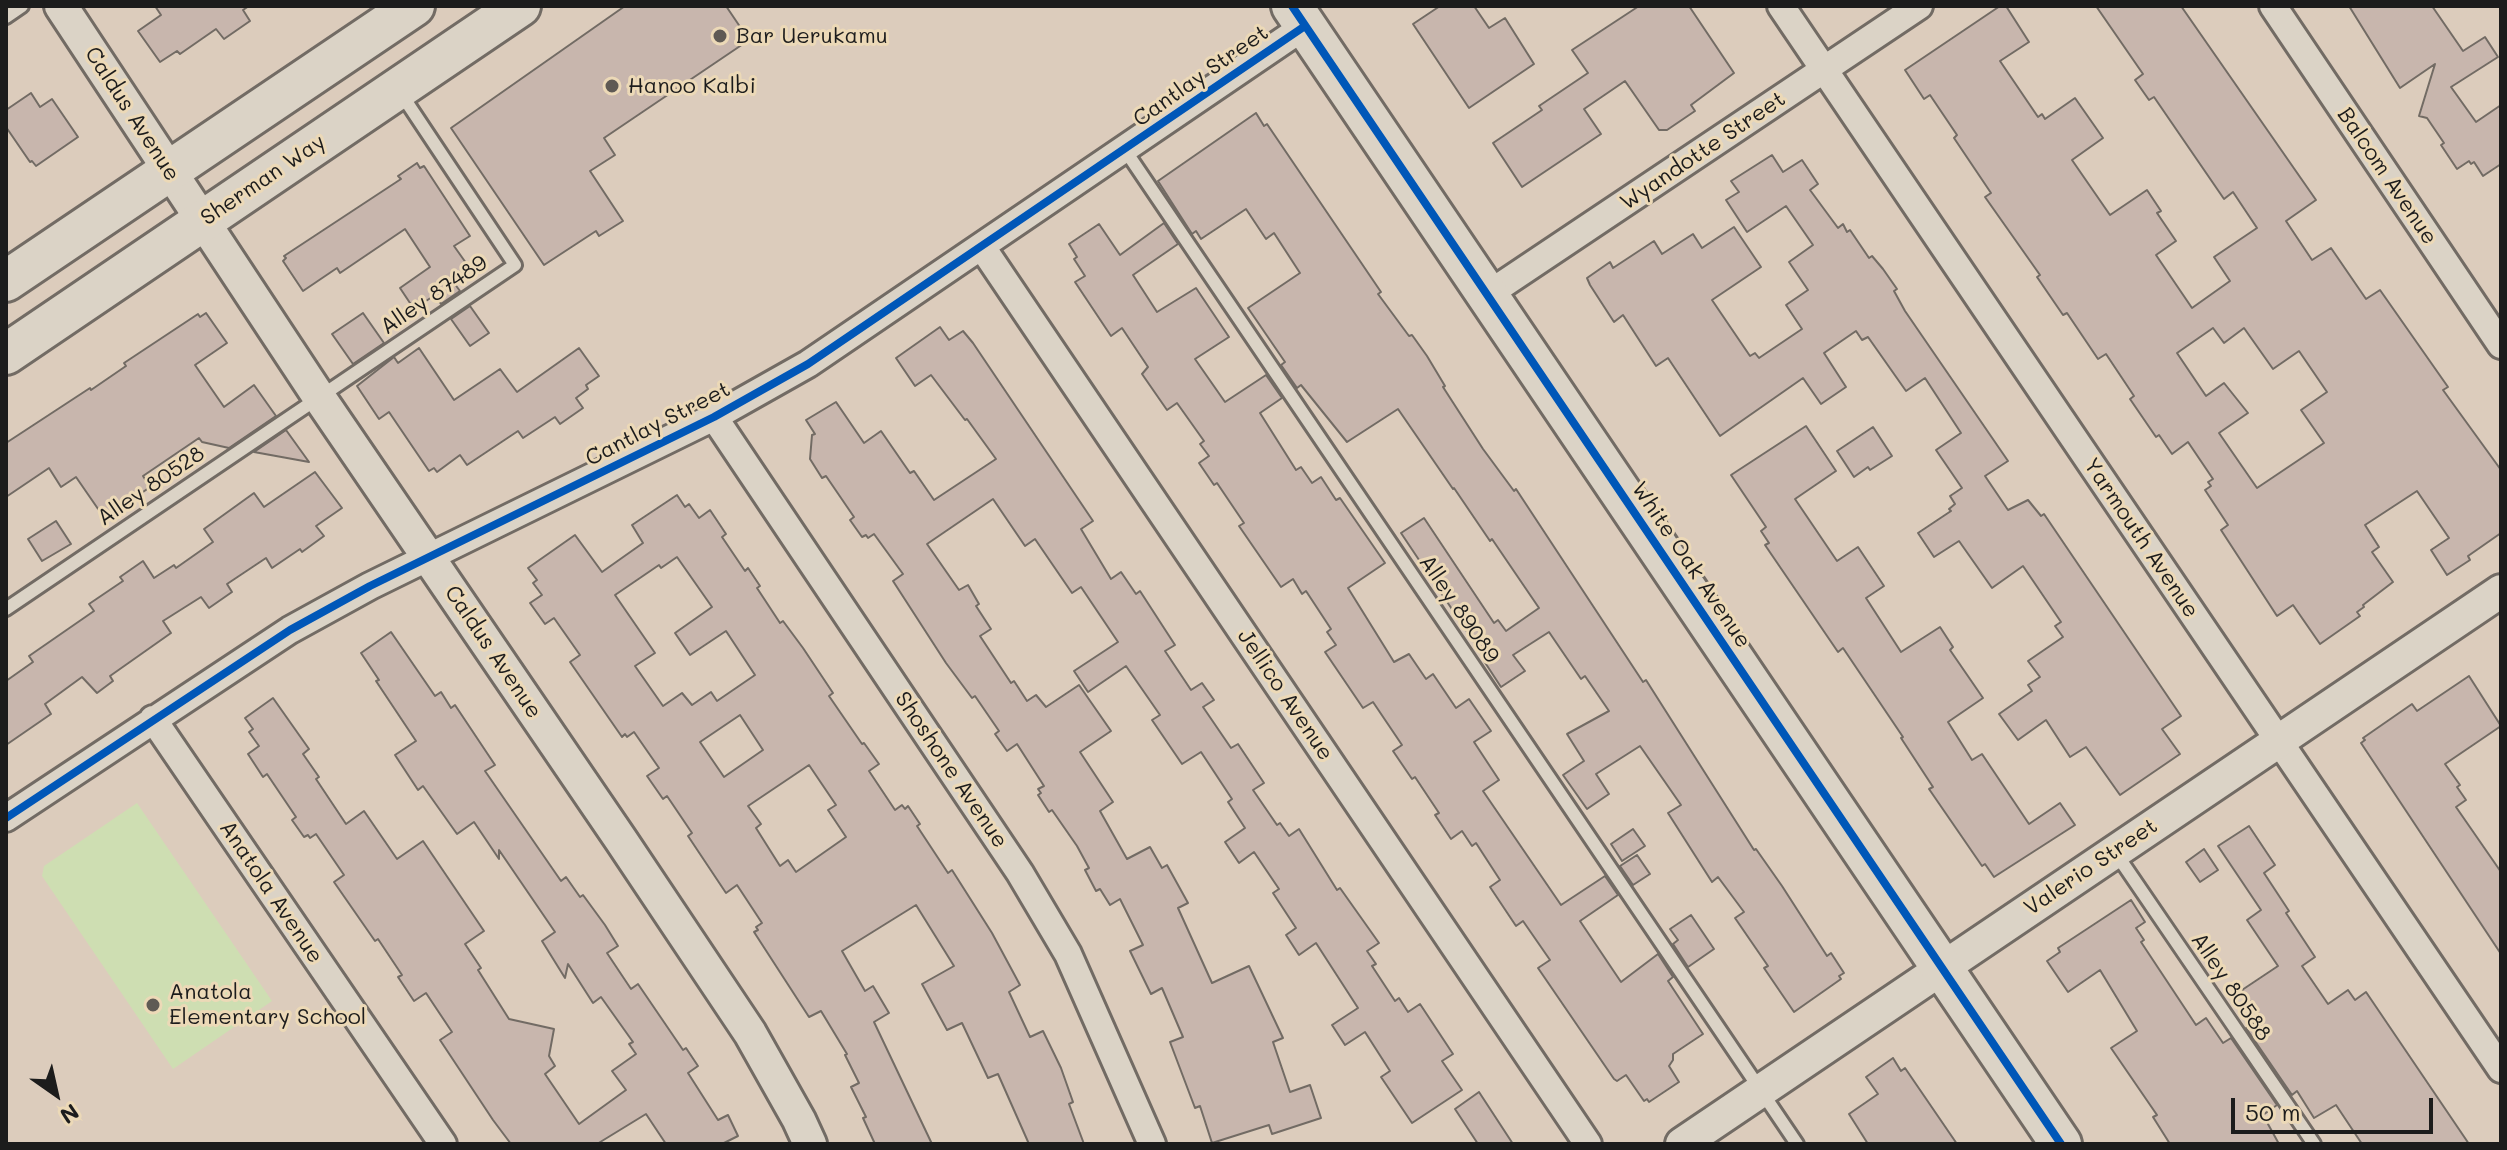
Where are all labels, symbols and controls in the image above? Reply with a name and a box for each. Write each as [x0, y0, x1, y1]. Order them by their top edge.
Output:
street label: Cantlay Street [1128, 20, 1274, 132]
place label: Bar Uerukamu [736, 23, 888, 49]
marker: Bar Uerukamu [711, 27, 729, 45]
street label: Caldus Avenue [79, 42, 185, 186]
place label: Hanoo Kalbi [628, 73, 756, 99]
marker: Hanoo Kalbi [603, 77, 621, 95]
street label: Wyandotte Street [1615, 86, 1791, 216]
street label: Balcom Avenue [2331, 102, 2443, 250]
street label: Sherman Way [196, 129, 330, 231]
street label: Alley 87489 [376, 250, 492, 340]
street label: Cantlay Street [581, 376, 735, 472]
street label: Alley 80528 [92, 440, 210, 532]
street label: Yarmouth Avenue [2078, 453, 2204, 623]
street label: White Oak Avenue [1626, 477, 1756, 653]
street label: Alley 89089 [1413, 550, 1505, 668]
street label: Caldus Avenue [439, 580, 547, 724]
street label: Jellico Avenue [1231, 624, 1339, 766]
street label: Shoshone Avenue [889, 687, 1013, 853]
street label: Valerio Street [2019, 813, 2163, 921]
street label: Anatola Avenue [214, 816, 328, 968]
street label: Alley 80588 [2185, 928, 2277, 1046]
place label: Anatola Elementary School [169, 979, 366, 1030]
marker: Anatola Elementary School [144, 996, 162, 1014]
north arrow [16, 1054, 96, 1134]
scale bar [2235, 1082, 2437, 1132]
text: 50 m [2245, 1096, 2301, 1127]
text: N [55, 1098, 85, 1131]

